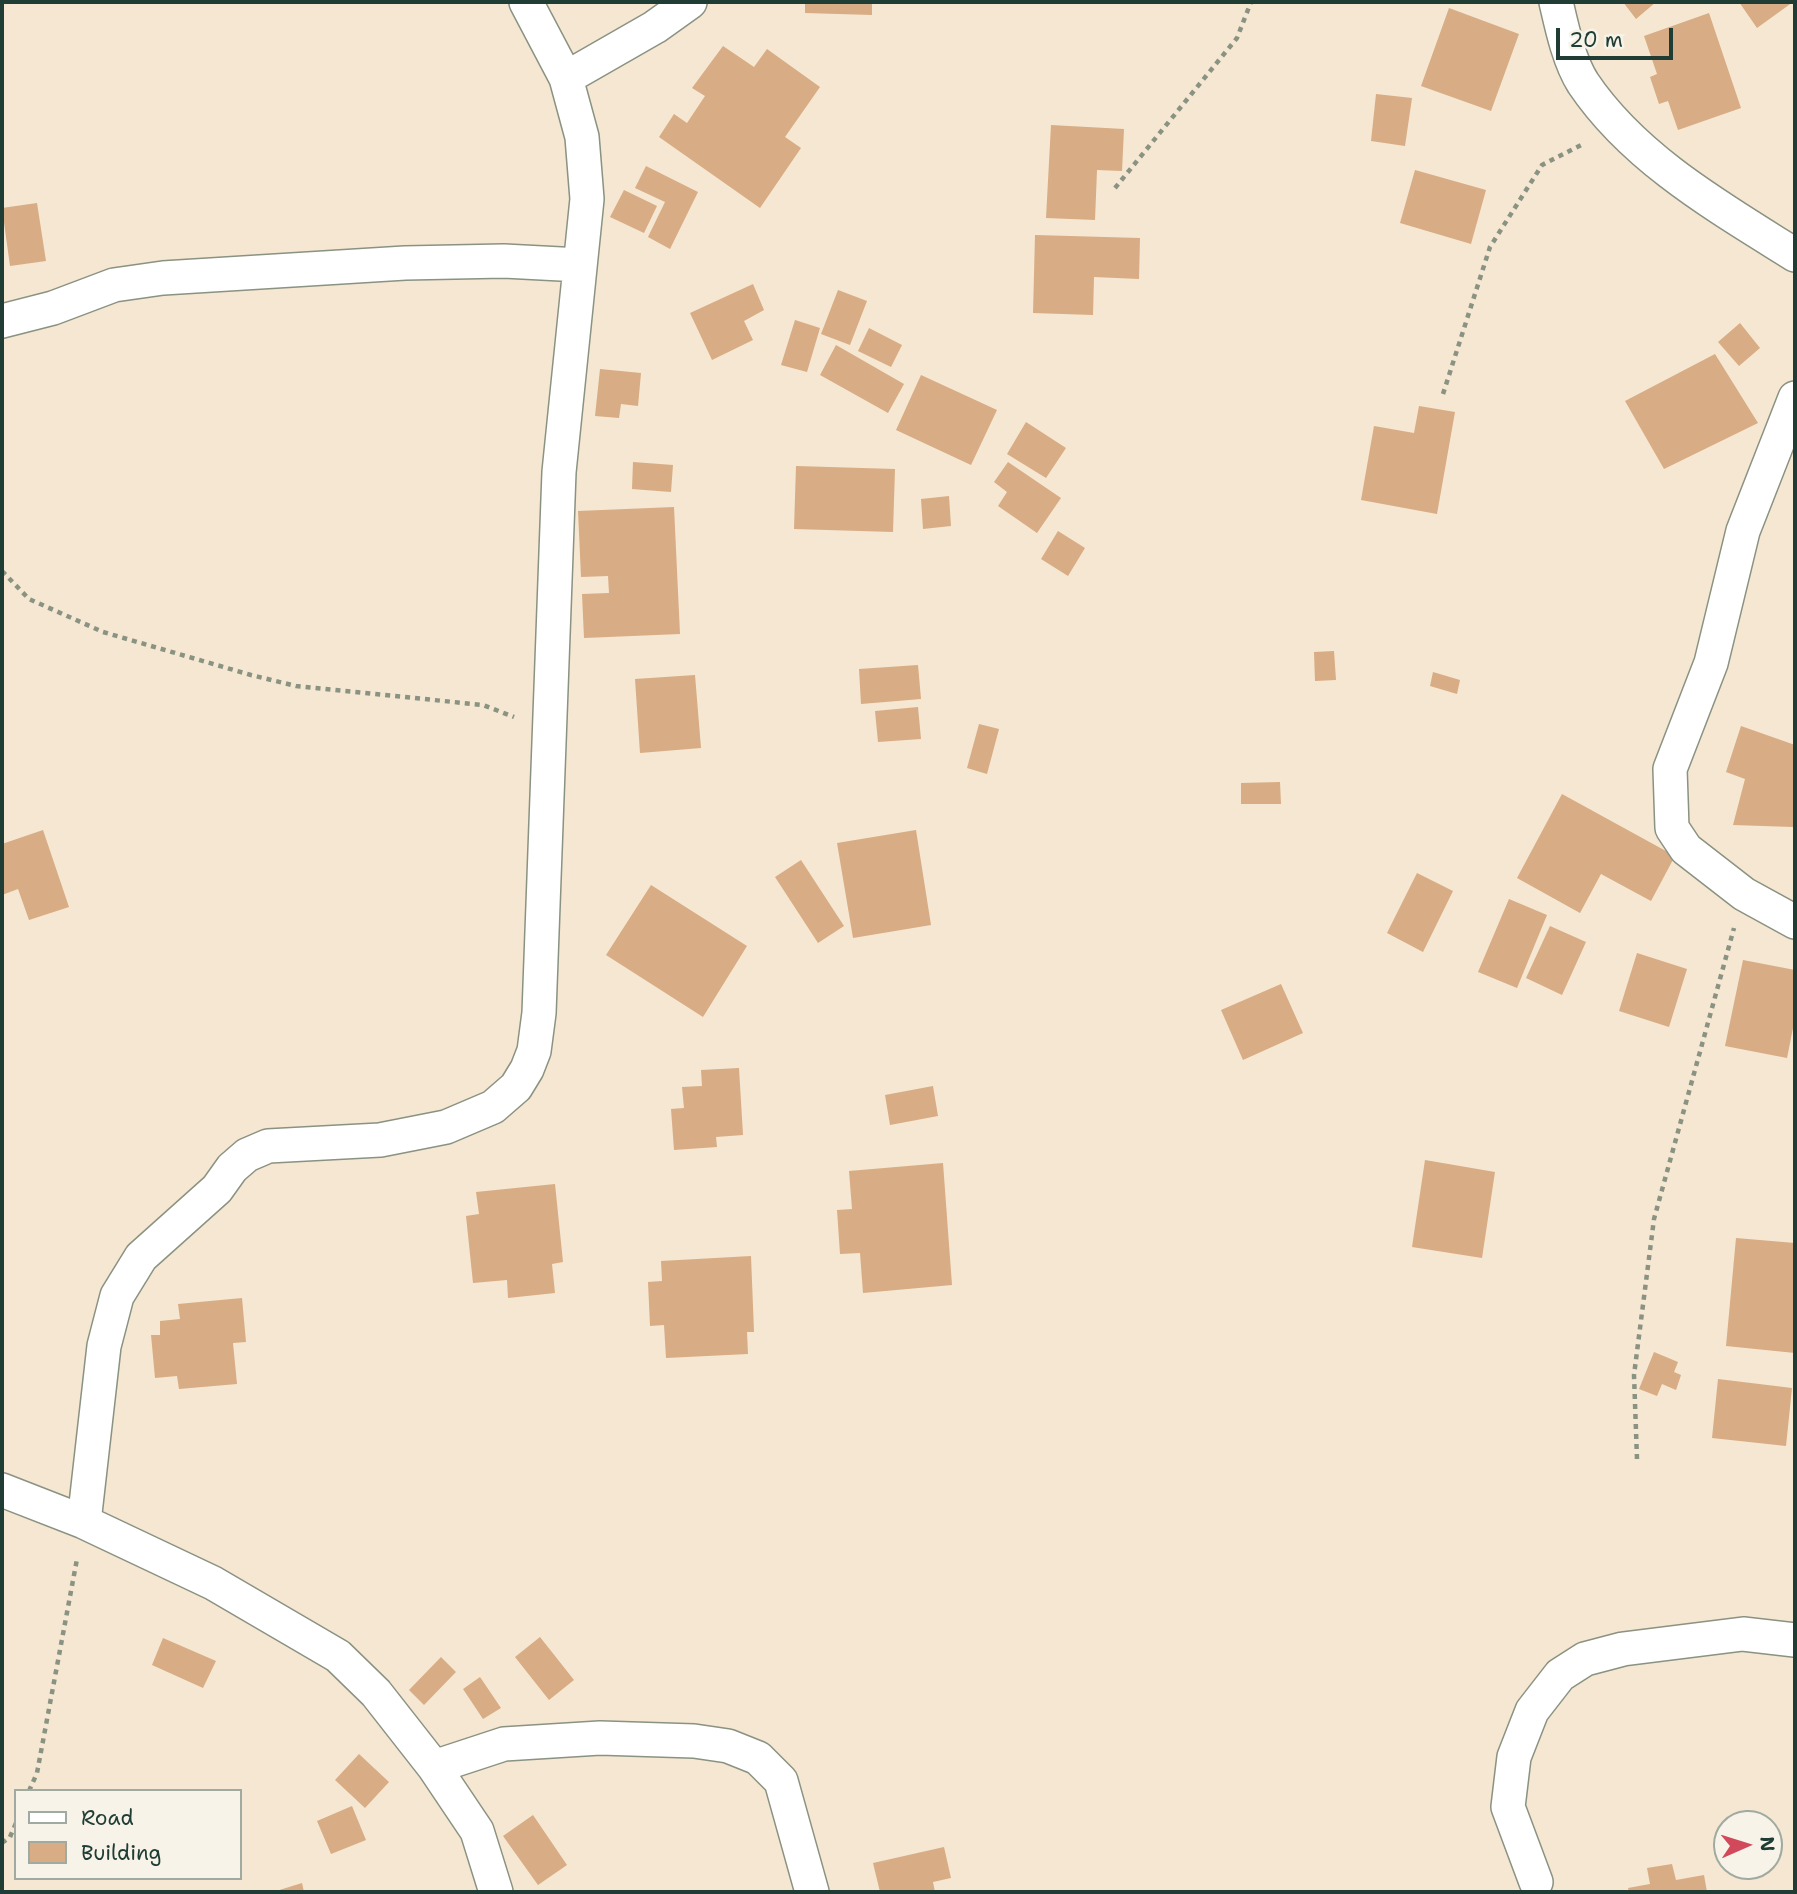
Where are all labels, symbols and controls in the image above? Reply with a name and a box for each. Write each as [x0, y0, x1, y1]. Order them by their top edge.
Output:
scale bar [1559, 14, 1676, 58]
text: 20 m [1569, 26, 1623, 54]
legend [14, 1789, 242, 1880]
text: Road [81, 1804, 134, 1832]
north arrow [1713, 1810, 1783, 1880]
text: N [1755, 1836, 1780, 1852]
text: Building [81, 1839, 161, 1867]

